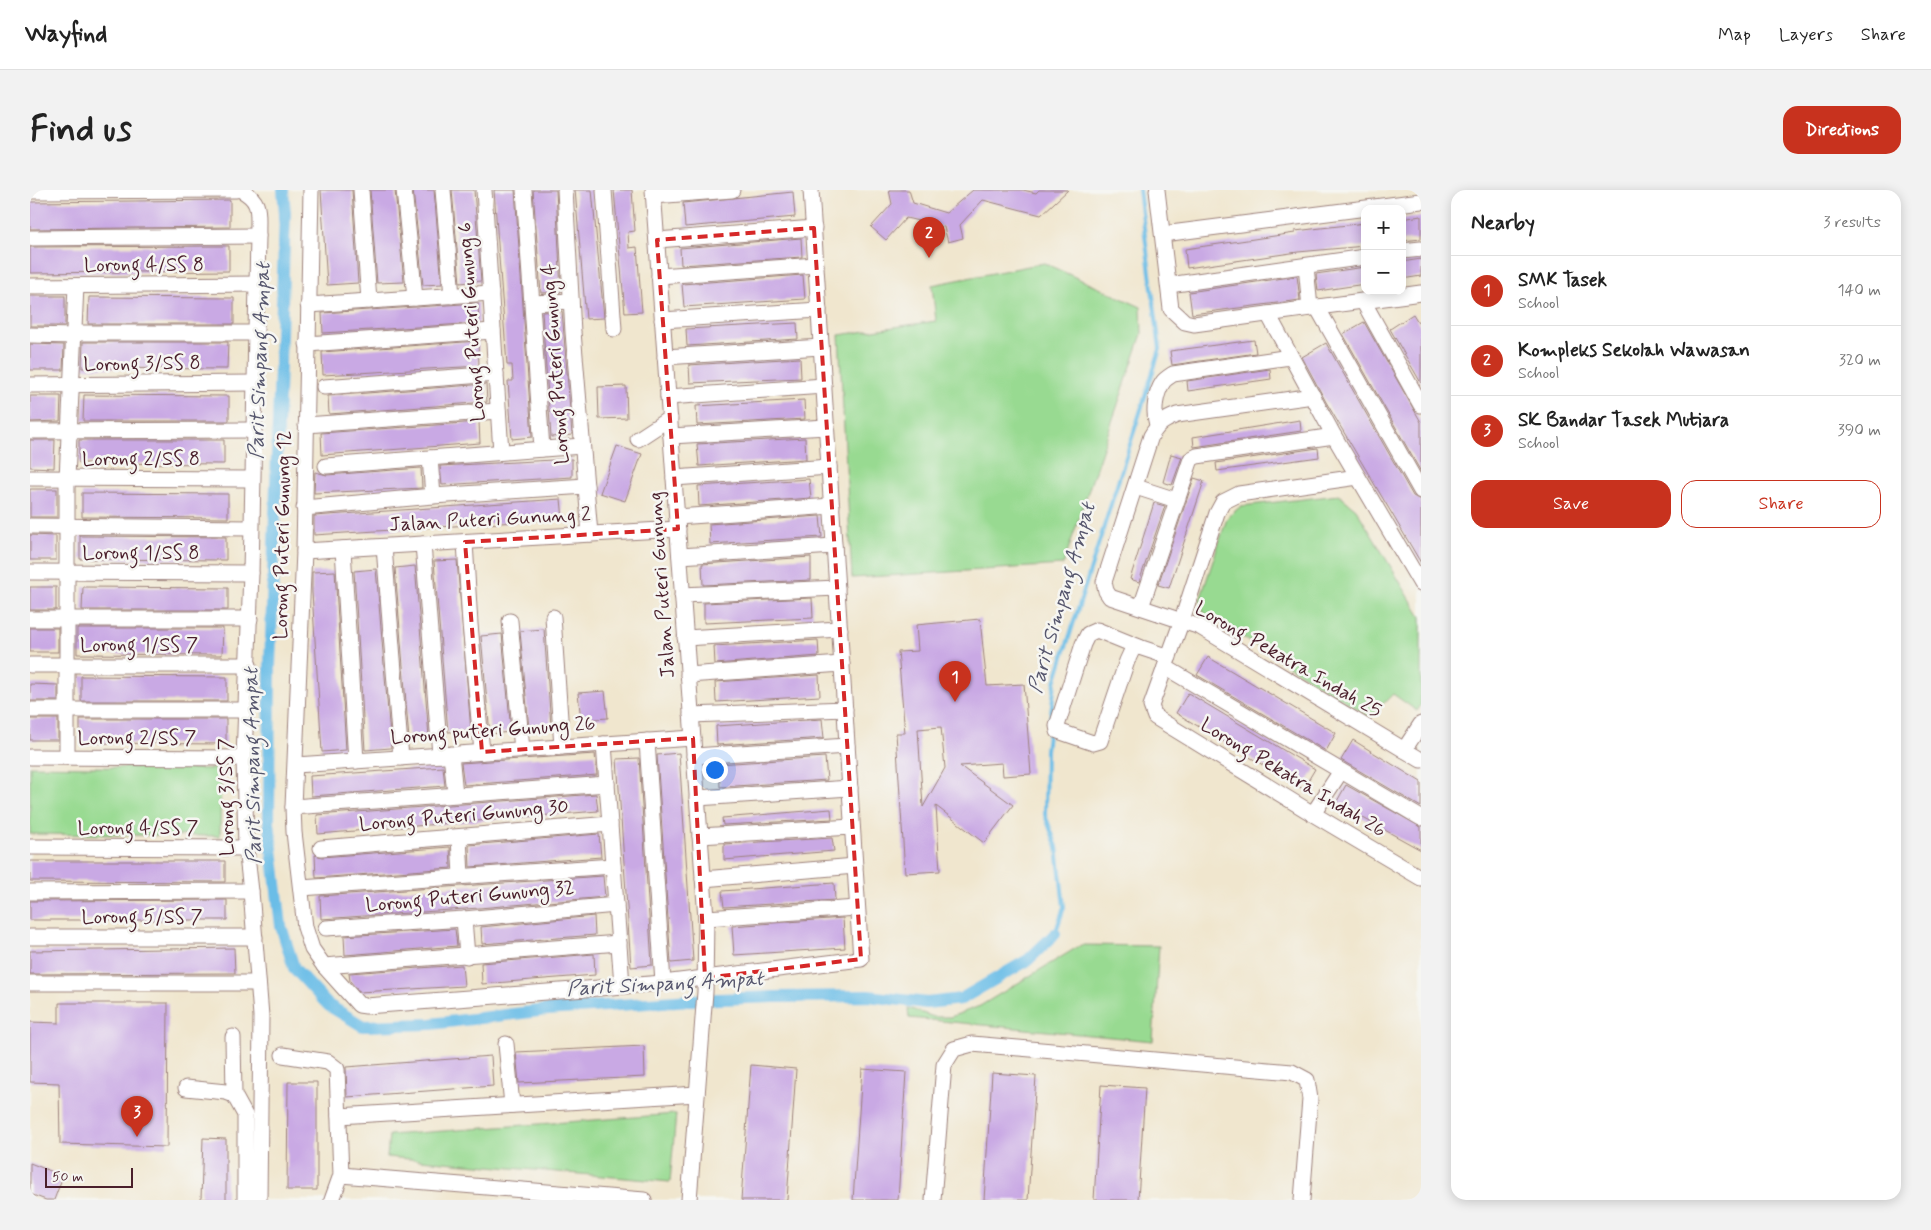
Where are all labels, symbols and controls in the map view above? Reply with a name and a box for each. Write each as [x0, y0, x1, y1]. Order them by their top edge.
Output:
text: Wayfind [25, 19, 107, 50]
text: Map [1718, 23, 1751, 47]
text: Layers [1779, 23, 1833, 47]
text: Share [1861, 23, 1906, 47]
button: Directions [1783, 106, 1901, 154]
text: Find us [30, 107, 132, 153]
map controls [1361, 205, 1406, 295]
button: + [1361, 205, 1406, 250]
text: Nearby [1471, 209, 1535, 237]
text: 3 results [1823, 212, 1881, 233]
pin: 2 [913, 217, 945, 258]
street label: Lorong Puteri Gunung 6 [452, 221, 494, 423]
button: − [1361, 250, 1406, 295]
street label: Lorong 4/SS 8 [84, 252, 204, 281]
water label: Parit Simpang Ampat [243, 260, 279, 460]
street label: Lorong Puteri Gunung 4 [535, 262, 578, 465]
text: SMK Tasek [1518, 268, 1607, 293]
text: 1 [1483, 280, 1491, 301]
text: 140 m [1837, 280, 1881, 301]
text: School [1518, 293, 1559, 314]
text: Kompleks Sekolah Wawasan [1518, 338, 1750, 363]
street label: Lorong 3/SS 8 [83, 349, 201, 381]
text: 2 [1483, 350, 1491, 371]
text: 320 m [1839, 350, 1881, 371]
text: School [1518, 363, 1559, 384]
text: SK Bandar Tasek Mutiara [1518, 408, 1729, 433]
text: 3 [1483, 420, 1491, 441]
text: 390 m [1838, 420, 1881, 441]
street label: Lorong Puteri Gunung 12 [268, 430, 300, 640]
text: School [1518, 433, 1559, 454]
street label: Lorong 2/SS 8 [82, 446, 200, 475]
button: Save [1471, 480, 1671, 528]
button: Share [1681, 480, 1881, 528]
street label: Jalan Puteri Gunung [642, 491, 682, 679]
water label: Parit Simpang Ampat [1021, 498, 1105, 697]
street label: Jalan Puteri Gunung 2 [388, 501, 592, 539]
street label: Lorong 1/SS 8 [82, 540, 200, 569]
street label: Lorong Pekatra Indah 25 [1189, 595, 1386, 726]
street label: Lorong 1/SS 7 [80, 632, 198, 661]
pin: 1 [939, 661, 971, 702]
water label: Parit Simpang Ampat [237, 665, 271, 865]
street label: Lorong puteri Gunung 26 [390, 710, 597, 754]
street label: Lorong Pekatra Indah 26 [1194, 712, 1391, 846]
street label: Lorong 2/SS 7 [78, 725, 197, 754]
street label: Lorong 3/SS 7 [212, 738, 244, 856]
your location [702, 757, 728, 783]
street label: Lorong Puteri Gunung 30 [358, 793, 570, 841]
street label: Lorong 4/SS 7 [78, 815, 198, 844]
street label: Lorong Puteri Gunung 32 [365, 874, 576, 922]
street label: Lorong 5/SS 7 [81, 904, 203, 933]
water label: Parit Simpang Ampat [566, 965, 766, 1005]
pin: 3 [121, 1096, 153, 1137]
scale bar [45, 1165, 132, 1188]
text: 50 m [52, 1168, 83, 1186]

